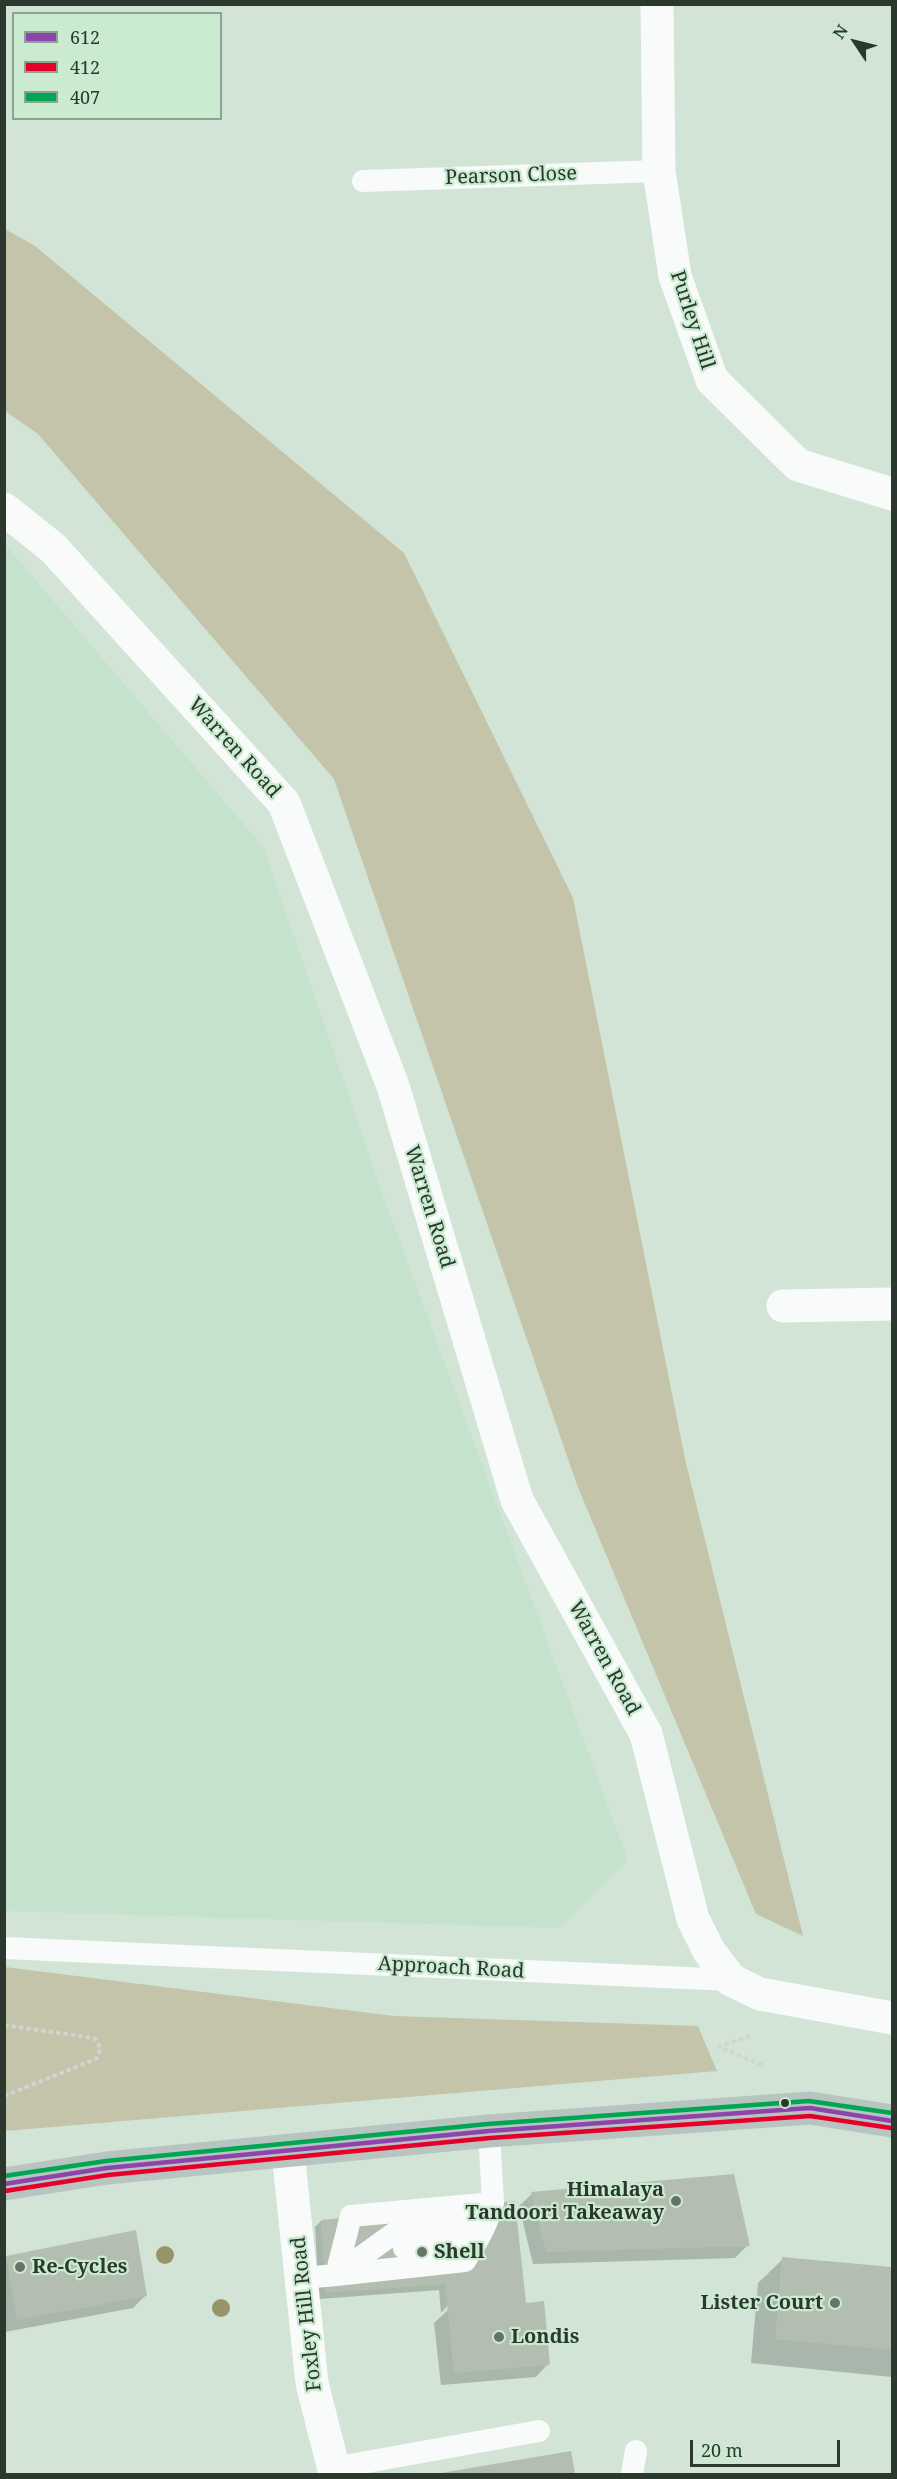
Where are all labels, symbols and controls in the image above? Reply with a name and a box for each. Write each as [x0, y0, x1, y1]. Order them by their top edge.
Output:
legend [12, 12, 222, 120]
north arrow [825, 12, 885, 72]
text: N [828, 20, 853, 43]
text: 612 [70, 25, 100, 49]
text: 412 [70, 55, 100, 79]
text: 407 [70, 85, 100, 109]
street label: Pearson Close [445, 162, 577, 190]
street label: Purley Hill [665, 268, 719, 372]
street label: Warren Road [183, 693, 285, 803]
street label: Warren Road [399, 1143, 459, 1271]
street label: Warren Road [563, 1597, 645, 1719]
street label: Approach Road [377, 1952, 525, 1984]
unlabelled marker [779, 2097, 791, 2109]
place label: Himalaya Tandoori Takeaway [465, 2178, 664, 2225]
marker: Himalaya Tandoori Takeaway [669, 2194, 683, 2208]
street label: Foxley Hill Road [287, 2235, 327, 2393]
place label: Shell [434, 2240, 484, 2264]
marker: Shell [415, 2245, 429, 2259]
place label: Re-Cycles [32, 2255, 127, 2279]
marker: Re-Cycles [13, 2260, 27, 2274]
place label: Lister Court [701, 2291, 823, 2315]
marker: Lister Court [828, 2296, 842, 2310]
place label: Londis [511, 2325, 579, 2349]
marker: Londis [492, 2330, 506, 2344]
scale bar [693, 2428, 843, 2466]
text: 20 m [701, 2438, 743, 2462]

